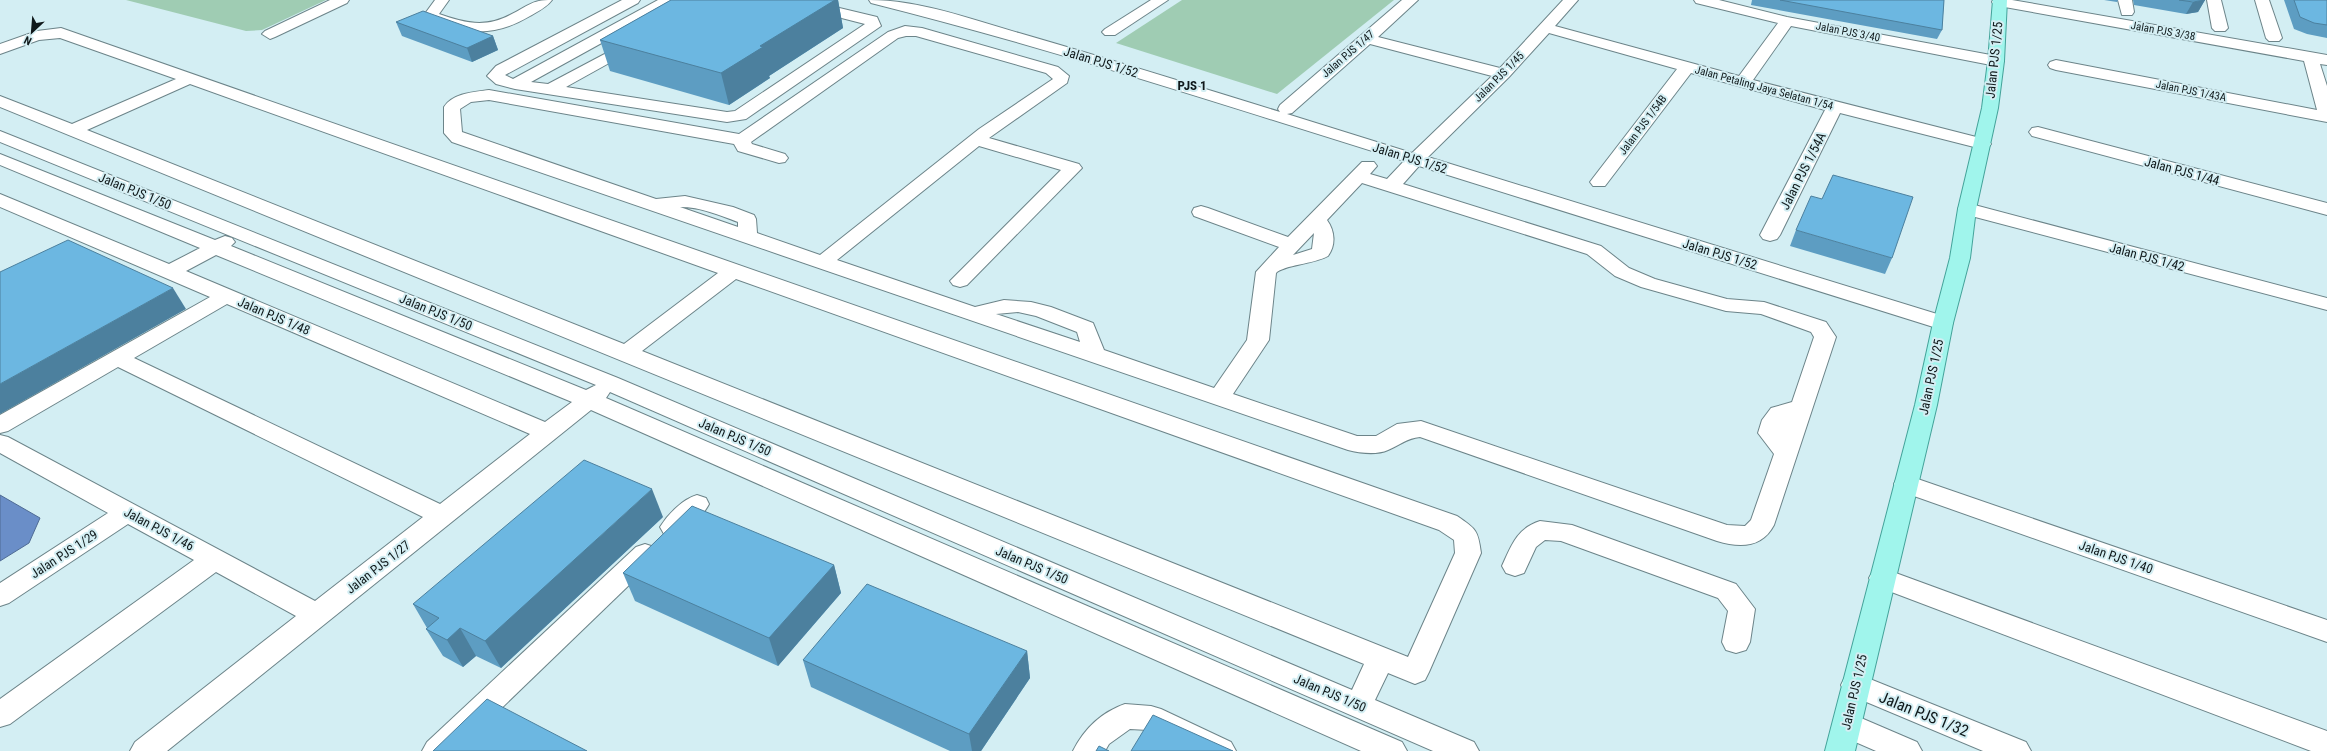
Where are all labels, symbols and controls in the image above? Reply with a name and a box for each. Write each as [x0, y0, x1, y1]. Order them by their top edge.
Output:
north arrow [12, 12, 52, 52]
street label: Jalan PJS 3/40 [1815, 19, 1881, 45]
street label: Jalan PJS 3/38 [2130, 19, 2196, 43]
street label: Jalan PJS 1/25 [1983, 21, 2005, 99]
street label: Jalan PJS 1/47 [1319, 28, 1377, 80]
text: N [22, 33, 34, 48]
street label: Jalan PJS 1/52 [1062, 44, 1140, 80]
street label: Jalan PJS 1/45 [1471, 49, 1527, 105]
street label: Jalan Petaling Jaya Selatan 1/54 [1694, 63, 1835, 113]
district label: PJS 1 [1177, 78, 1207, 93]
street label: Jalan PJS 1/43A [2155, 78, 2228, 104]
street label: Jalan PJS 1/54B [1616, 93, 1670, 157]
street label: Jalan PJS 1/54A [1777, 129, 1829, 212]
street label: Jalan PJS 1/52 [1371, 140, 1449, 176]
street label: Jalan PJS 1/44 [2143, 154, 2222, 188]
street label: Jalan PJS 1/50 [96, 170, 174, 212]
street label: Jalan PJS 1/52 [1681, 236, 1759, 272]
street label: Jalan PJS 1/42 [2108, 240, 2186, 274]
street label: Jalan PJS 1/50 [397, 291, 475, 333]
street label: Jalan PJS 1/48 [236, 294, 312, 338]
street label: Jalan PJS 1/25 [1916, 338, 1946, 416]
street label: Jalan PJS 1/50 [697, 415, 773, 459]
street label: Jalan PJS 1/46 [121, 504, 197, 554]
street label: Jalan PJS 1/29 [28, 527, 100, 581]
street label: Jalan PJS 1/27 [343, 537, 413, 597]
street label: Jalan PJS 1/40 [2077, 537, 2155, 577]
street label: Jalan PJS 1/50 [994, 543, 1070, 587]
street label: Jalan PJS 1/25 [1838, 653, 1870, 731]
street label: Jalan PJS 1/50 [1292, 671, 1368, 715]
street label: Jalan PJS 1/32 [1876, 687, 1972, 741]

